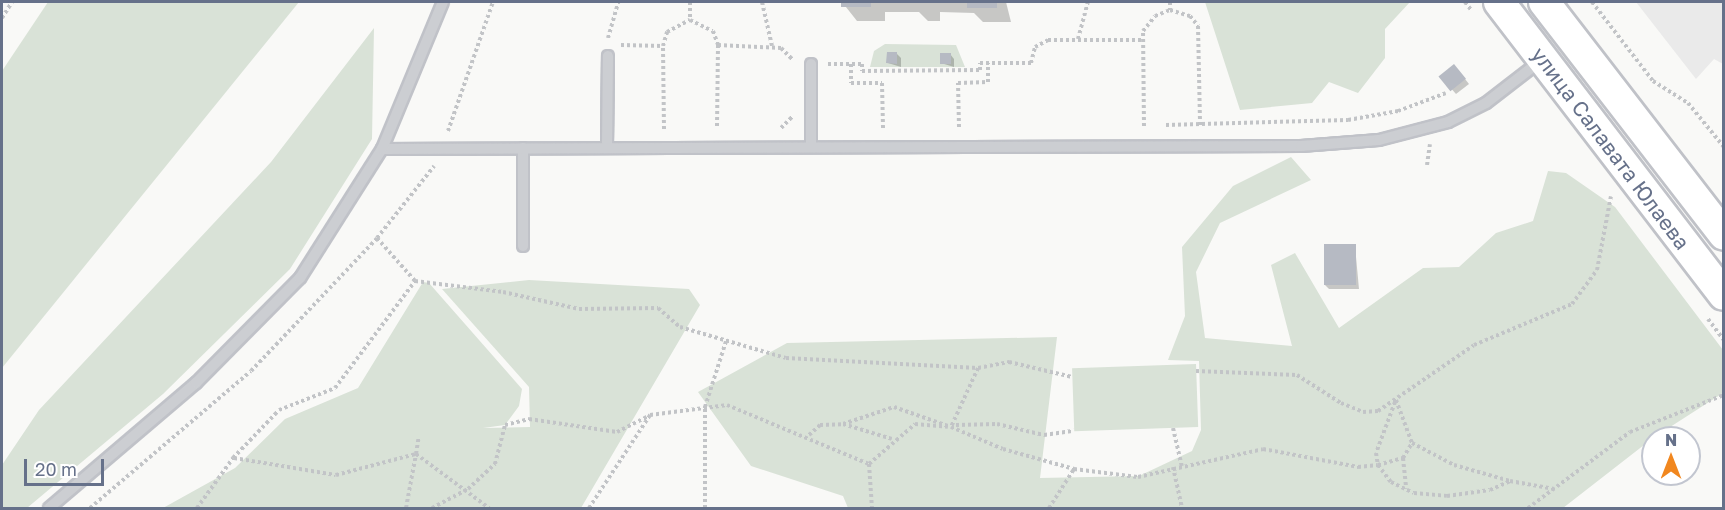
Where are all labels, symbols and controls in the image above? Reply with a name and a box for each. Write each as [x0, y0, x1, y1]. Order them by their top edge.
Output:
street label: улица Салавата Юлаева [1527, 42, 1695, 254]
north arrow [1641, 426, 1701, 486]
text: N [1665, 430, 1677, 450]
scale bar [27, 447, 106, 485]
text: 20 m [35, 458, 77, 480]

